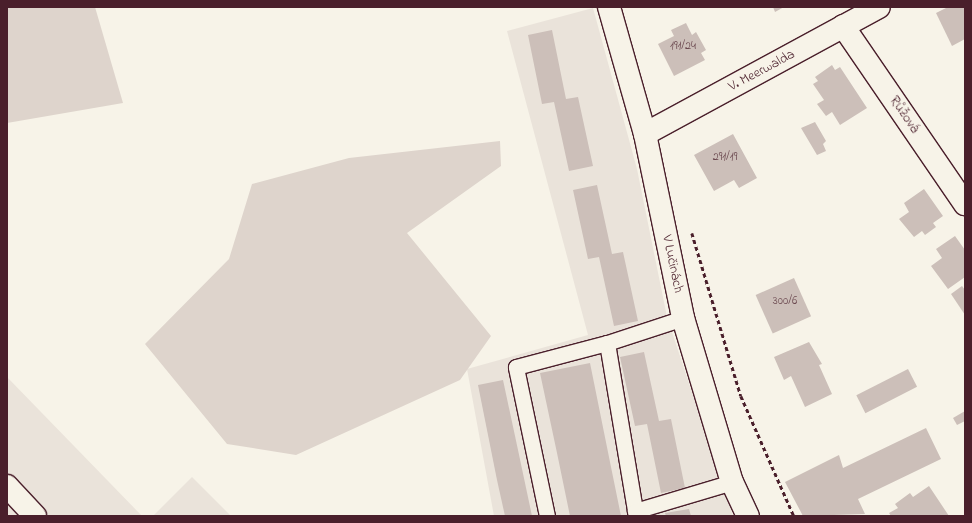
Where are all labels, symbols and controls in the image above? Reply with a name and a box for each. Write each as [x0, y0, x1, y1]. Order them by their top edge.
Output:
house number: 191/24 [670, 40, 696, 54]
street label: V. Meerwalda [726, 46, 798, 96]
street label: Růžová [885, 93, 923, 137]
house number: 291/19 [713, 151, 737, 165]
street label: V Lučinách [658, 233, 686, 295]
house number: 300/6 [773, 295, 797, 309]

